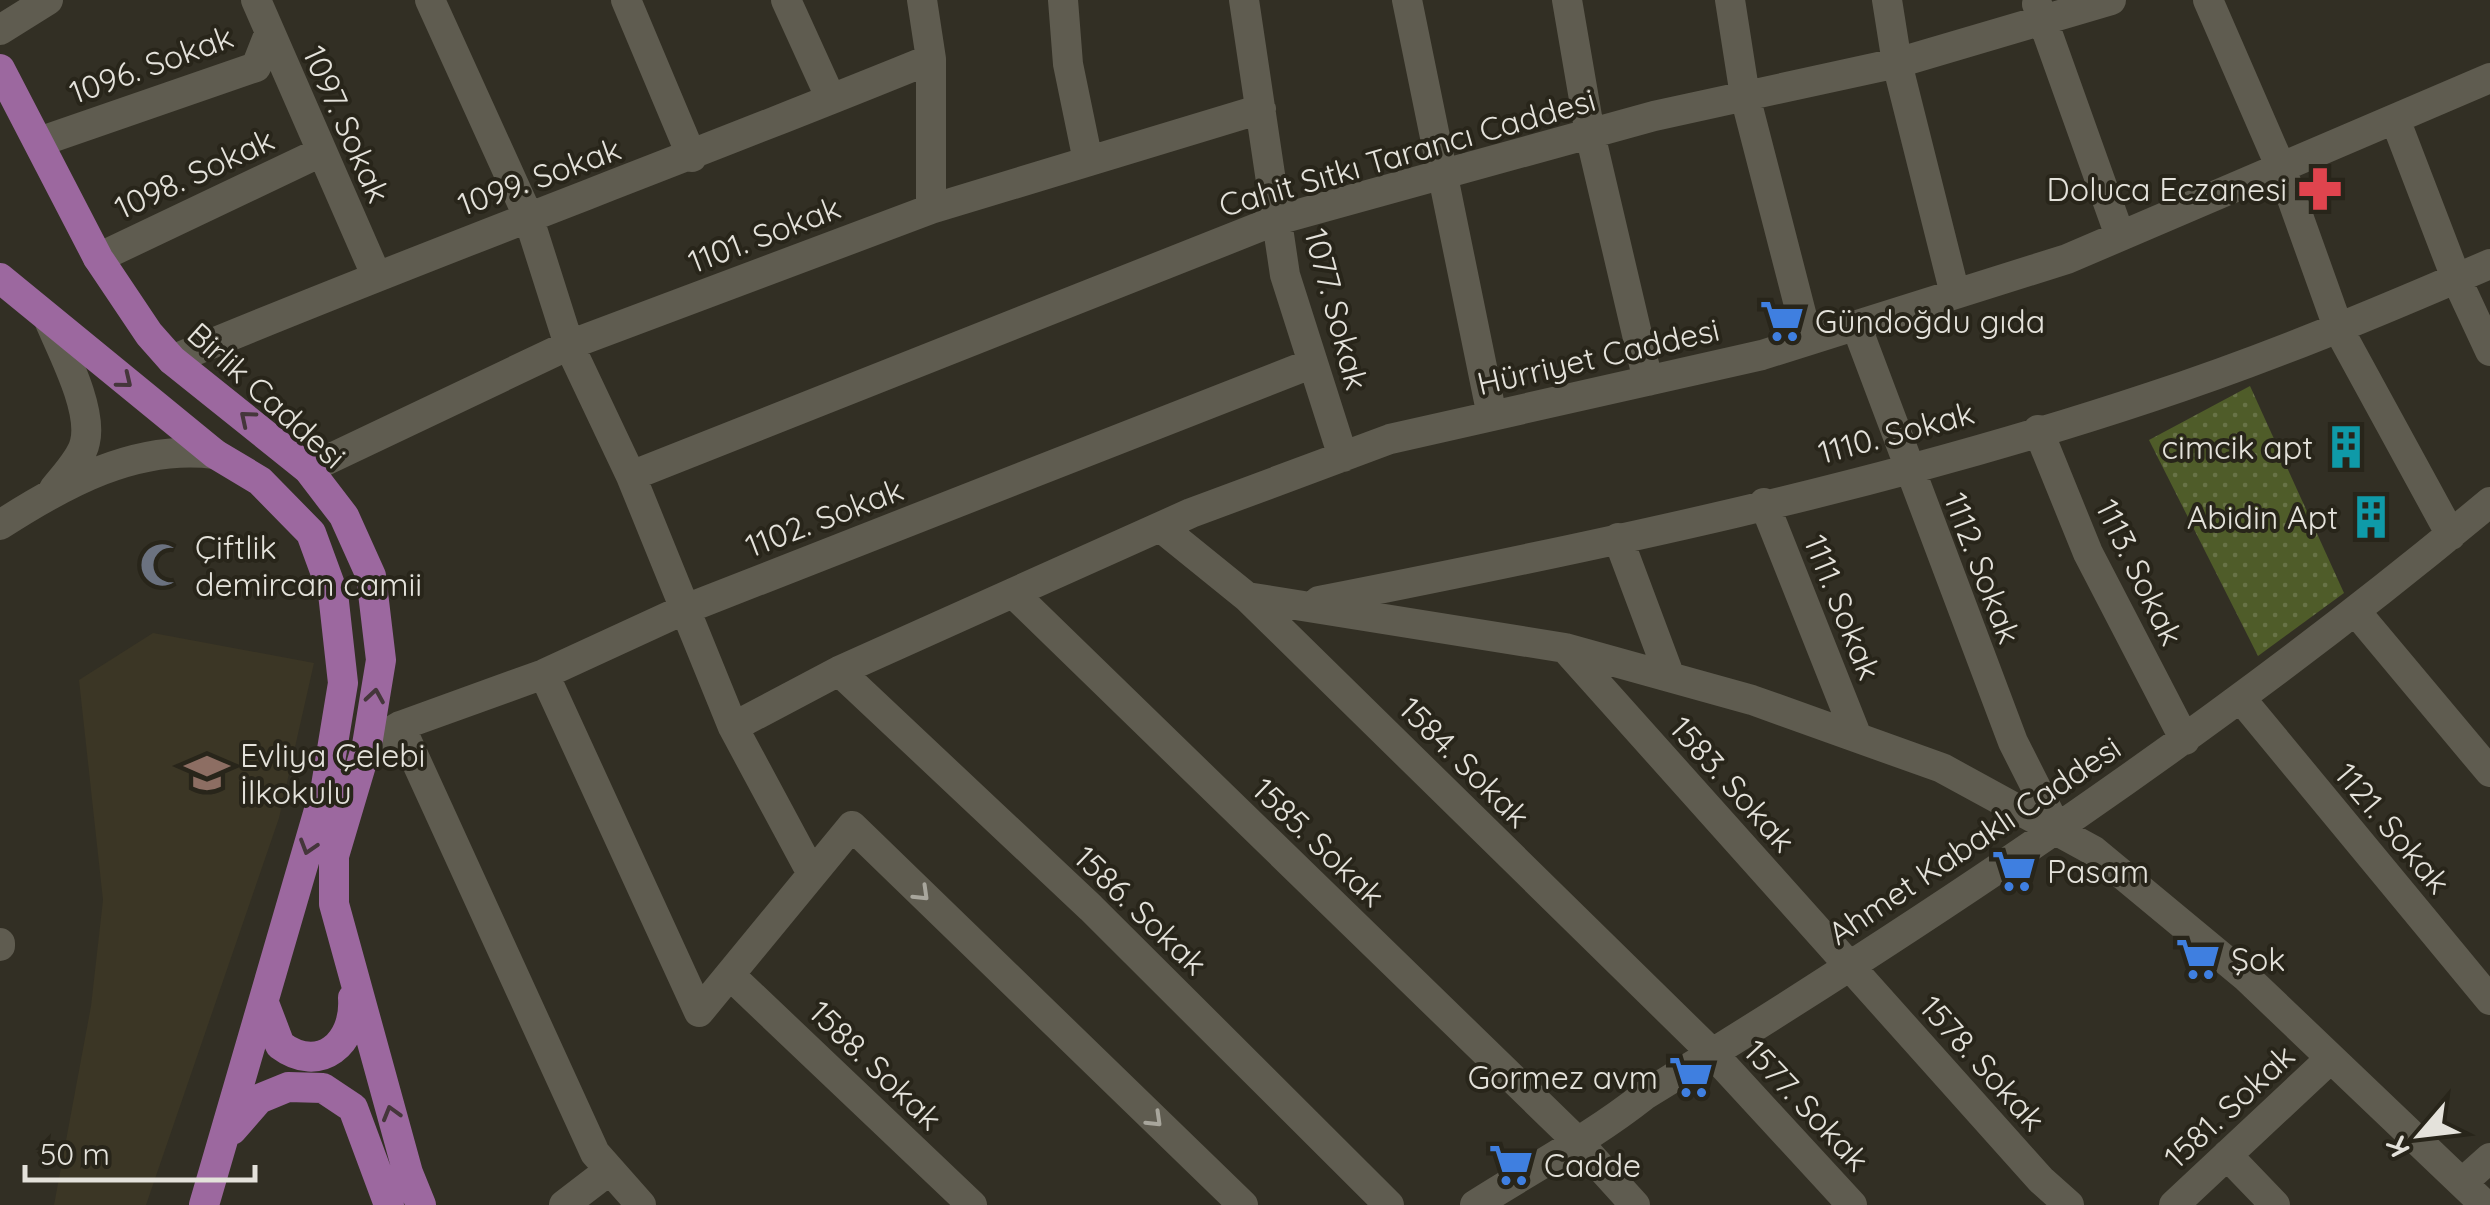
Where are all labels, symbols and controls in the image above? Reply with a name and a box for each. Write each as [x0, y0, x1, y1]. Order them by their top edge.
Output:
street label: 1096. Sokak [64, 16, 238, 112]
street label: 1097. Sokak [295, 39, 399, 209]
street label: Cahit Sıtkı Tarancı Caddesi [1214, 79, 1600, 225]
street label: 1098. Sokak [108, 119, 280, 227]
street label: 1099. Sokak [452, 128, 626, 224]
pharmacy icon: Doluca Eczanesi [2296, 165, 2344, 213]
place label: Doluca Eczanesi [2047, 169, 2287, 209]
street label: 1101. Sokak [682, 187, 846, 281]
street label: 1077. Sokak [1296, 224, 1378, 394]
supermarket icon: Gündoğdu gıda [1758, 297, 1806, 345]
place label: Gündoğdu gıda [1815, 301, 2045, 341]
street label: Hürriyet Caddesi [1473, 309, 1723, 403]
street label: Birlik Caddesi [180, 314, 354, 476]
one-way arrow [114, 369, 132, 387]
street label: 1110. Sokak [1814, 392, 1978, 472]
one-way arrow [241, 412, 259, 430]
building icon: cimcik apt [2322, 423, 2370, 471]
place label: cimcik apt [2161, 427, 2313, 467]
street label: 1102. Sokak [739, 469, 909, 565]
street label: 1112. Sokak [1936, 487, 2030, 649]
street label: 1113. Sokak [2087, 492, 2193, 652]
building icon: Abidin Apt [2347, 493, 2395, 541]
place label: Abidin Apt [2187, 497, 2338, 537]
place label: Çiftlik demircan camii [195, 527, 422, 604]
street label: 1111. Sokak [1796, 529, 1890, 685]
mosque icon: Çiftlik demircan camii [138, 541, 186, 589]
one-way arrow [364, 687, 385, 704]
street label: 1584. Sokak [1391, 688, 1539, 836]
street label: 1583. Sokak [1662, 708, 1804, 860]
street label: Ahmet Kabaklı Caddesi [1820, 727, 2128, 953]
place label: Evliya Çelebi İlkokulu [240, 735, 425, 812]
school or university icon: Evliya Çelebi İlkokulu [183, 749, 231, 797]
street label: 1121. Sokak [2327, 754, 2459, 902]
street label: 1585. Sokak [1244, 769, 1394, 915]
street label: 1586. Sokak [1066, 837, 1216, 983]
one-way arrow [299, 838, 319, 855]
supermarket icon: Pasam [1990, 847, 2038, 895]
place label: Pasam [2047, 851, 2149, 891]
one-way arrow [910, 882, 928, 900]
supermarket icon: Şok [2174, 935, 2222, 983]
place label: Şok [2231, 939, 2285, 979]
street label: 1578. Sokak [1912, 987, 2054, 1139]
street label: 1588. Sokak [801, 992, 951, 1138]
street label: 1577. Sokak [1736, 1031, 1878, 1179]
street label: 1581. Sokak [2155, 1036, 2303, 1176]
supermarket icon: Gormez avm [1667, 1053, 1715, 1101]
place label: Gormez avm [1468, 1057, 1658, 1097]
north arrow [2370, 1085, 2470, 1185]
one-way arrow [382, 1105, 403, 1122]
one-way arrow [1143, 1108, 1162, 1126]
scale bar [25, 1120, 255, 1182]
text: K [2378, 1131, 2417, 1163]
text: 50 m [40, 1135, 110, 1173]
supermarket icon: Cadde [1487, 1141, 1535, 1189]
place label: Cadde [1544, 1145, 1641, 1185]

